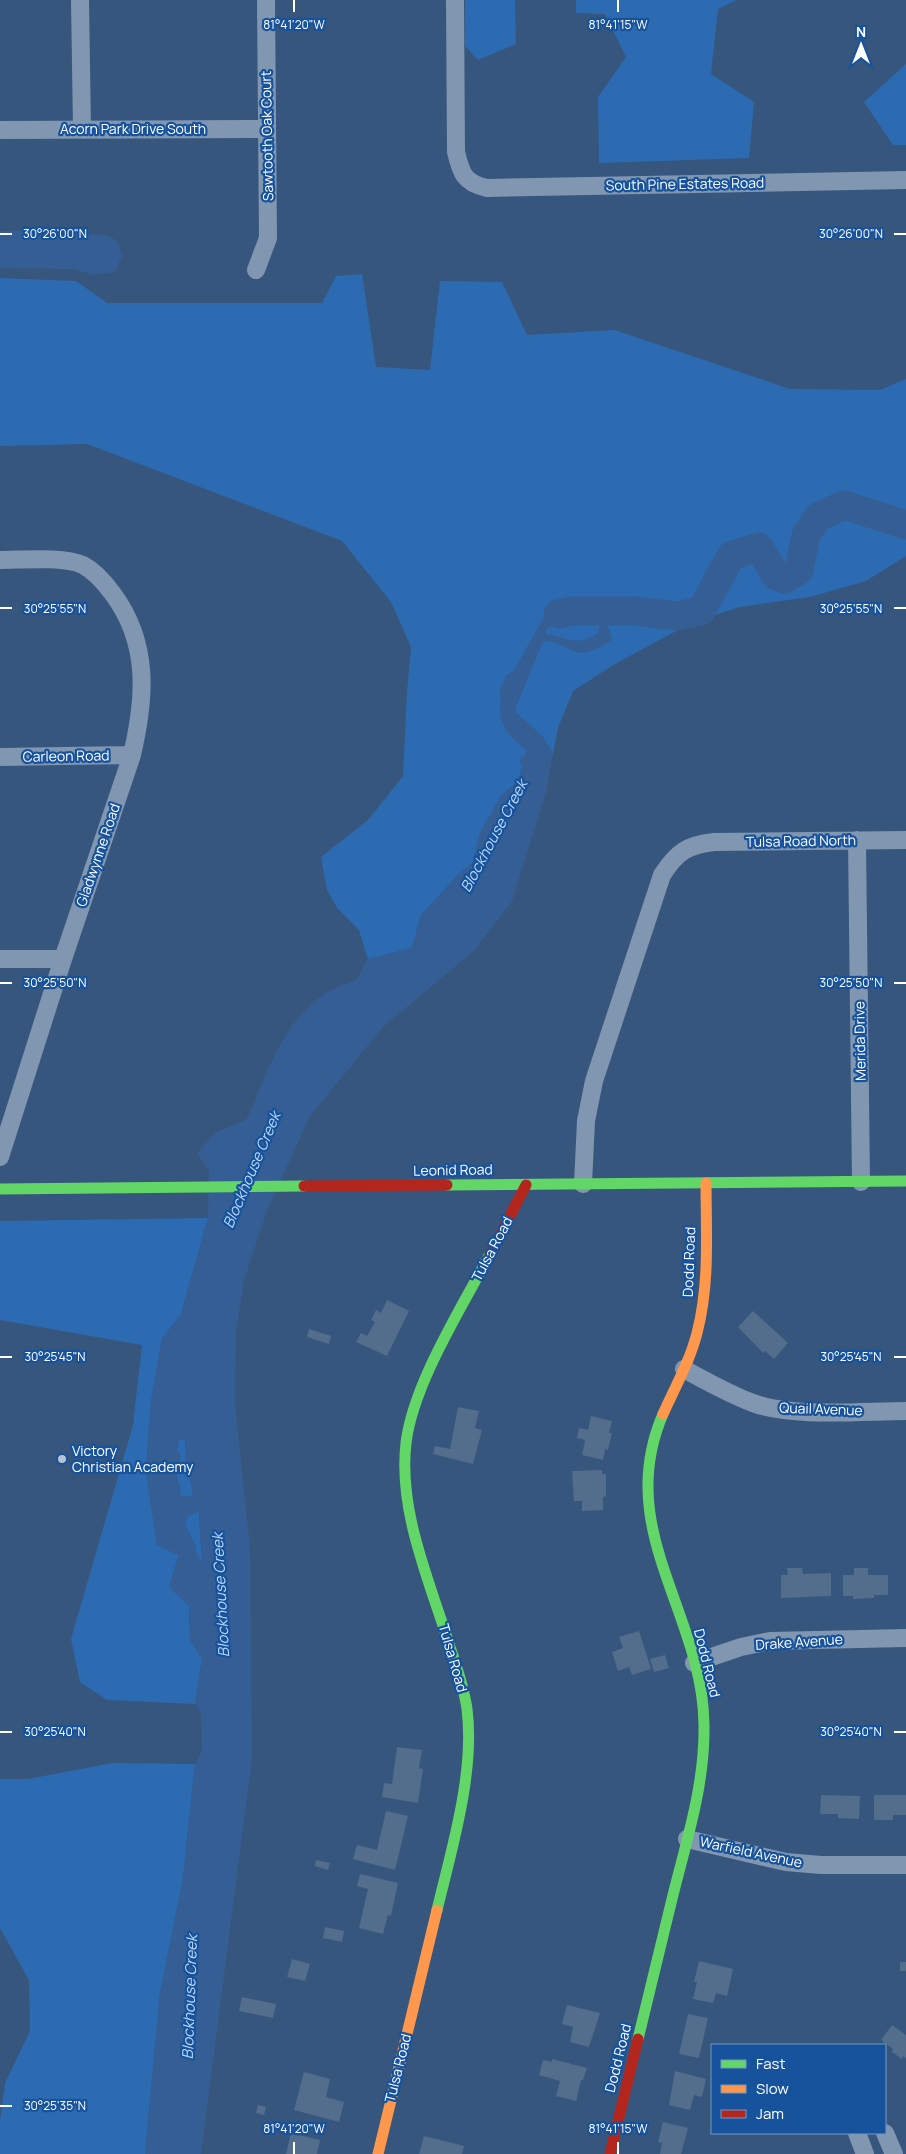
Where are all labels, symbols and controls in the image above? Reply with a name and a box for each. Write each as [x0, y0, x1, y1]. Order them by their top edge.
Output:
text: 81°41'20"W [263, 16, 325, 33]
text: 81°41'15"W [589, 16, 648, 33]
north arrow [836, 20, 886, 70]
text: N [856, 22, 866, 41]
street label: Sawtooth Oak Court [256, 70, 277, 201]
street label: Acorn Park Drive South [60, 119, 206, 138]
street label: South Pine Estates Road [606, 173, 764, 194]
text: 30°26'00"N [23, 225, 87, 242]
text: 30°26'00"N [819, 225, 883, 242]
text: 30°25'55"N [24, 600, 86, 617]
text: 30°25'55"N [820, 600, 882, 617]
street label: Carleon Road [22, 745, 110, 766]
water label: Blockhouse Creek [455, 774, 533, 896]
street label: Gladwynne Road [71, 801, 124, 909]
street label: Tulsa Road North [746, 830, 856, 851]
text: 30°25'50"N [24, 974, 86, 991]
text: 30°25'50"N [820, 974, 882, 991]
street label: Merida Drive [849, 1001, 870, 1081]
water label: Blockhouse Creek [218, 1106, 287, 1231]
street label: Leonid Road [413, 1159, 493, 1180]
street label: Tulsa Road [467, 1213, 516, 1284]
street label: Dodd Road [678, 1227, 699, 1297]
text: 30°25'45"N [24, 1348, 86, 1365]
text: 30°25'45"N [820, 1348, 882, 1365]
street label: Quail Avenue [779, 1398, 863, 1419]
place label: Victory Christian Academy [72, 1441, 194, 1476]
marker: Victory Christian Academy [56, 1453, 68, 1465]
water label: Blockhouse Creek [207, 1530, 234, 1658]
street label: Tulsa Road [435, 1621, 472, 1694]
street label: Dodd Road [690, 1626, 725, 1699]
street label: Drake Avenue [755, 1629, 843, 1654]
text: 30°25'40"N [24, 1723, 86, 1740]
text: 30°25'40"N [820, 1723, 882, 1740]
street label: Warfield Avenue [698, 1831, 804, 1872]
water label: Blockhouse Creek [177, 1932, 202, 2060]
street label: Dodd Road [600, 2021, 635, 2094]
street label: Tulsa Road [380, 2031, 415, 2104]
legend [711, 2044, 886, 2134]
text: Fast [756, 2053, 785, 2074]
text: Slow [756, 2078, 789, 2099]
text: 30°25'35"N [24, 2097, 86, 2114]
text: Jam [756, 2103, 784, 2124]
text: 81°41'20"W [263, 2120, 325, 2137]
text: 81°41'15"W [589, 2120, 648, 2137]

